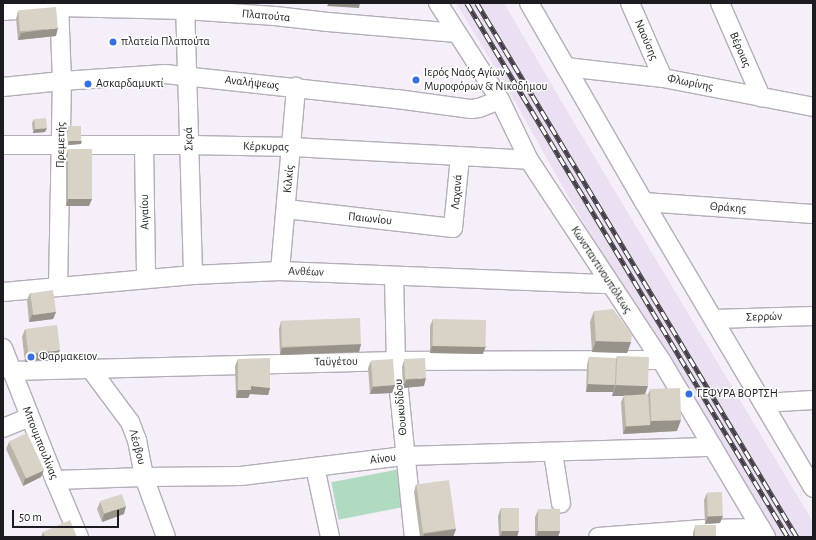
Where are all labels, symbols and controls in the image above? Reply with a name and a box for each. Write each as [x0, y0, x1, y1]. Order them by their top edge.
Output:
street label: Πλαπούτα [241, 7, 291, 25]
street label: Ναούσης [631, 17, 661, 63]
street label: Βέροιας [726, 30, 754, 70]
place label: πλατεία Πλαπούτα [121, 35, 210, 49]
marker: πλατεία Πλαπούτα [108, 37, 118, 47]
place label: Ιερός Ναός Αγίων Μυροφόρων & Νικοδήμου [424, 66, 547, 94]
street label: Φλωρίνης [666, 71, 714, 95]
street label: Αναλήψεως [224, 73, 280, 93]
marker: Ιερός Ναός Αγίων Μυροφόρων & Νικοδήμου [411, 75, 421, 85]
place label: Ασκαρδαμυκτί [96, 77, 164, 91]
marker: Ασκαρδαμυκτί [83, 79, 93, 89]
street label: Πρεμετής [53, 122, 69, 168]
street label: Σκρά [181, 127, 197, 151]
street label: Κέρκυρας [243, 139, 289, 155]
street label: Κιλκίς [281, 164, 297, 194]
street label: Λαχανά [448, 174, 466, 210]
street label: Αιγαίου [137, 194, 153, 230]
street label: Θράκης [709, 200, 747, 216]
street label: Παιωνίου [347, 210, 393, 228]
street label: Κωνσταντινουπόλεως [567, 224, 635, 316]
street label: Ανθέων [288, 264, 324, 280]
street label: Σερρών [746, 309, 782, 325]
place label: Φαρμακειον [39, 350, 97, 364]
marker: Φαρμακειον [26, 352, 36, 362]
street label: Ταϋγέτου [314, 354, 358, 370]
street label: Θουκυδίδου [391, 378, 411, 436]
place label: ΓΕΦΥΡΑ ΒΟΡΤΣΗ [697, 387, 778, 401]
marker: ΓΕΦΥΡΑ ΒΟΡΤΣΗ [684, 389, 694, 399]
street label: Μπουμπουλίνας [19, 404, 61, 482]
street label: Λέσβου [125, 428, 149, 466]
street label: Αίνου [369, 450, 397, 468]
scale bar [14, 502, 121, 528]
text: 50 m [19, 511, 42, 523]

